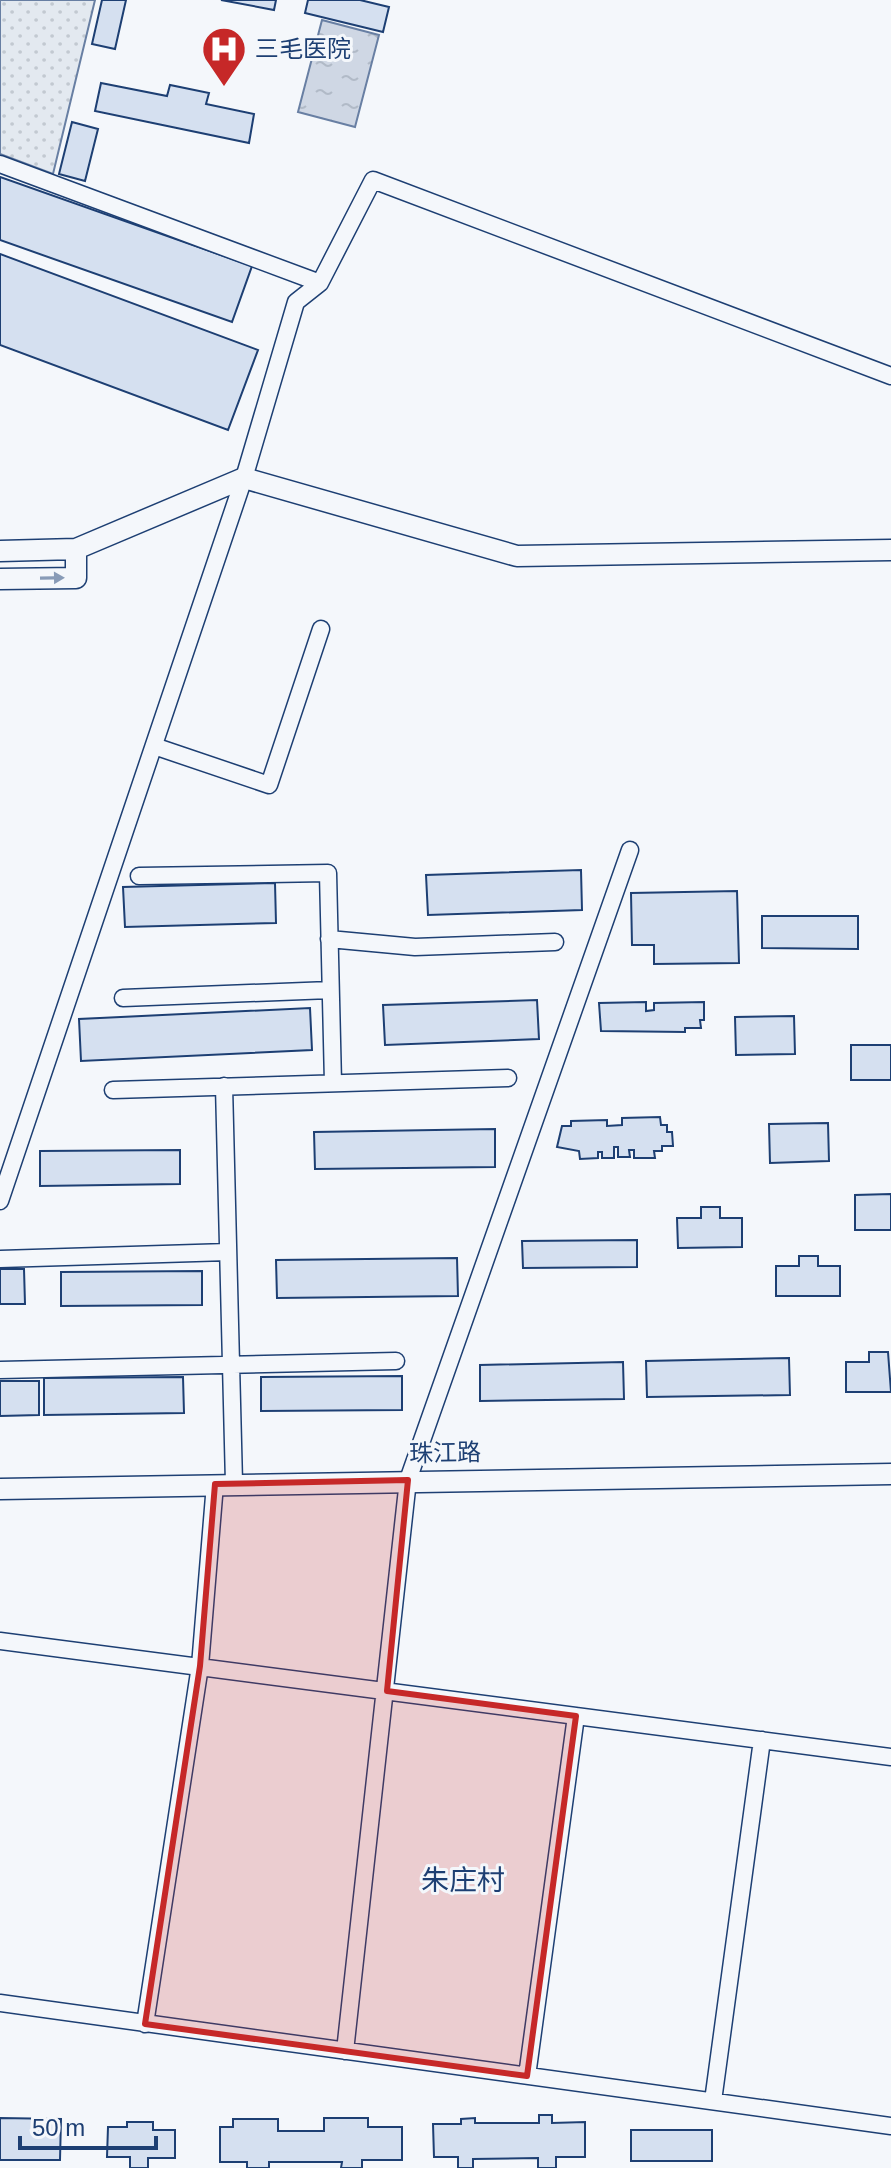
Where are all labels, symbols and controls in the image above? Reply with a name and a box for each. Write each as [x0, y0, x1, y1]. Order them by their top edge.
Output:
hospital icon: 三毛医院 [200, 25, 248, 88]
place label: 三毛医院 [255, 35, 351, 62]
one-way arrow [40, 572, 65, 584]
street label: 珠江路 [409, 1438, 481, 1467]
district label: 朱庄村 [421, 1865, 505, 1896]
scale bar [20, 2100, 156, 2150]
text: 50 m [32, 2114, 85, 2141]

